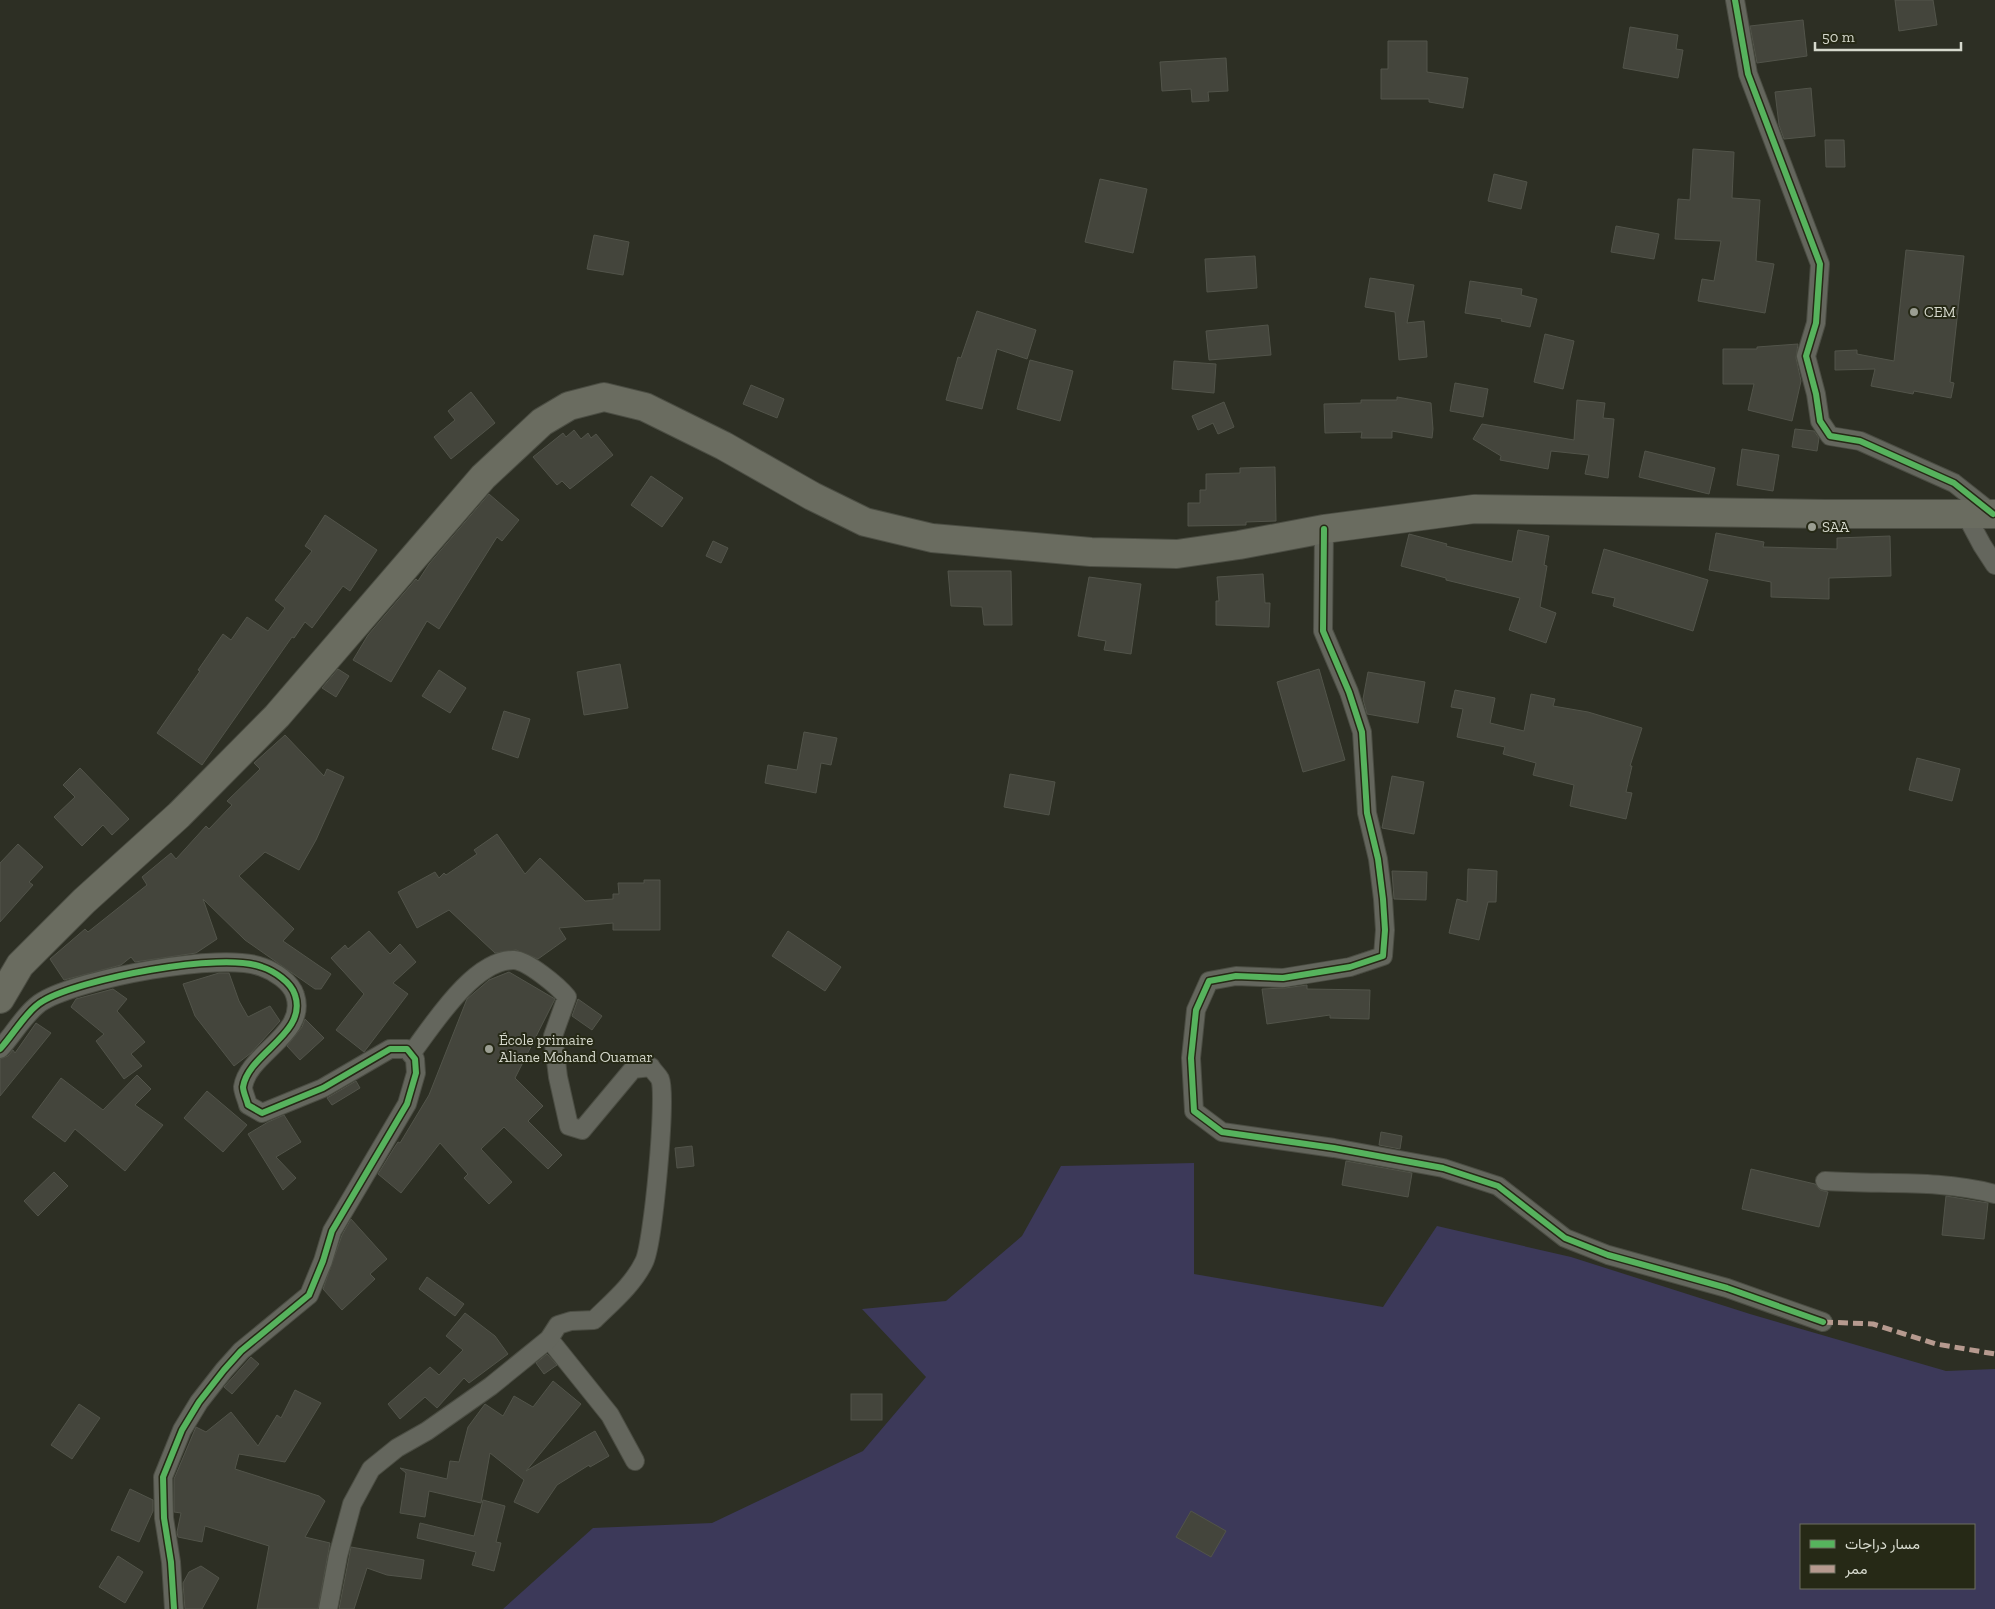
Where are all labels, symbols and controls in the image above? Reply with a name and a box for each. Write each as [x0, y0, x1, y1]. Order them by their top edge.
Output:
scale bar [1815, 20, 1961, 52]
text: 50 m [1822, 28, 1855, 46]
place label: CEM [1924, 303, 1956, 321]
marker: CEM [1908, 306, 1920, 318]
place label: SAA [1822, 518, 1849, 536]
marker: SAA [1806, 521, 1818, 533]
place label: École primaire Aliane Mohand Ouamar [499, 1031, 653, 1066]
marker: École primaire Aliane Mohand Ouamar [483, 1043, 495, 1055]
legend [1800, 1524, 1975, 1589]
text: مسار دراجات [1845, 1535, 1920, 1553]
text: ممر [1844, 1560, 1867, 1578]

